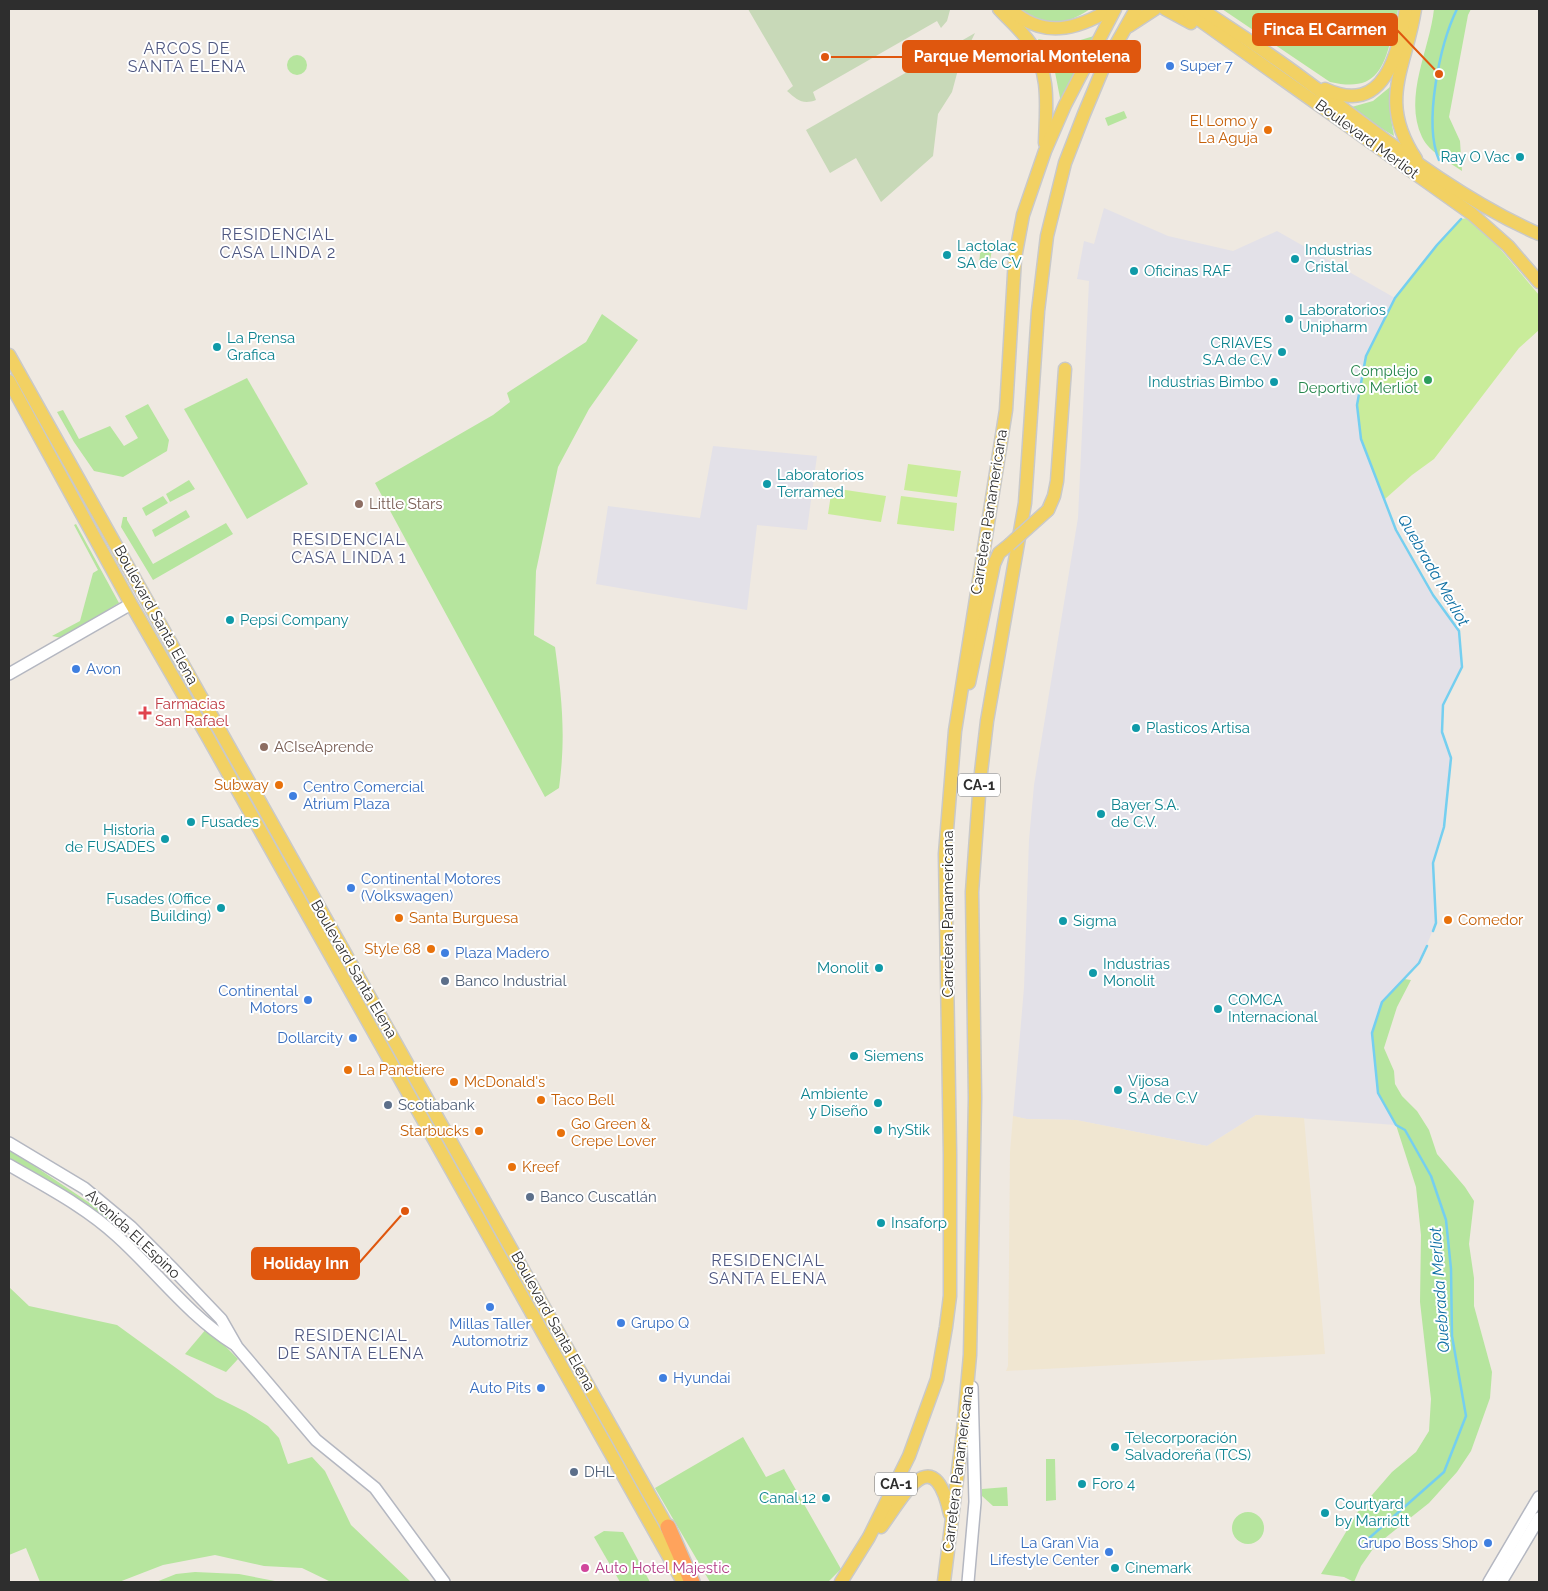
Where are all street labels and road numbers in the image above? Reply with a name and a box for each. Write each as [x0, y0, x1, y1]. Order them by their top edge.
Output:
street label: Boulevard Merliot [1312, 96, 1422, 182]
street label: Carretera Panamericana [967, 428, 1011, 596]
street label: Boulevard Santa Elena [110, 542, 202, 688]
road number: CA-1 [958, 774, 1000, 796]
street label: Carretera Panamericana [939, 830, 957, 998]
street label: Boulevard Santa Elena [307, 897, 401, 1041]
street label: Avenida El Espino [82, 1186, 184, 1282]
street label: Boulevard Santa Elena [507, 1248, 599, 1394]
street label: Carretera Panamericana [939, 1385, 977, 1553]
road number: CA-1 [875, 1472, 917, 1496]

